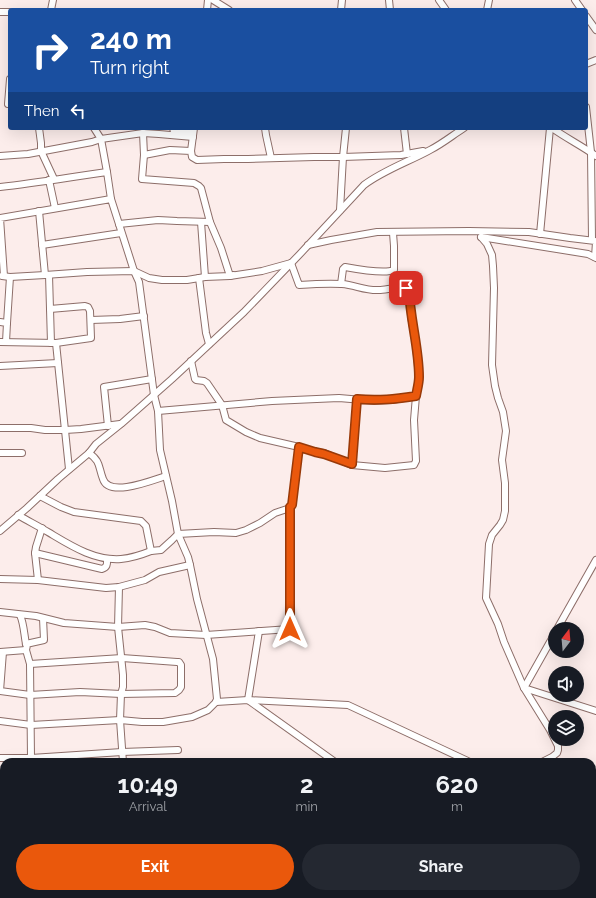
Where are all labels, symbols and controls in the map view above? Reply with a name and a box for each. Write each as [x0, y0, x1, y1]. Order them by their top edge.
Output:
text: 240 m [90, 23, 172, 56]
icon: right [24, 24, 76, 76]
text: Turn right [90, 57, 169, 78]
icon: left [67, 100, 89, 122]
text: Then [24, 102, 59, 120]
pin [389, 271, 423, 305]
icon: arrive [395, 277, 417, 299]
position arrow [269, 608, 311, 650]
north arrow [548, 622, 584, 658]
map controls [548, 622, 584, 746]
button: sound [548, 666, 584, 702]
button: layers [548, 710, 584, 746]
text: 10:49 [118, 770, 178, 799]
text: 2 [300, 770, 314, 799]
text: 620 [436, 770, 478, 799]
text: Arrival [129, 799, 167, 814]
text: min [296, 799, 318, 814]
text: m [451, 799, 463, 814]
button: Exit [16, 844, 294, 890]
button: Share [302, 844, 580, 890]

